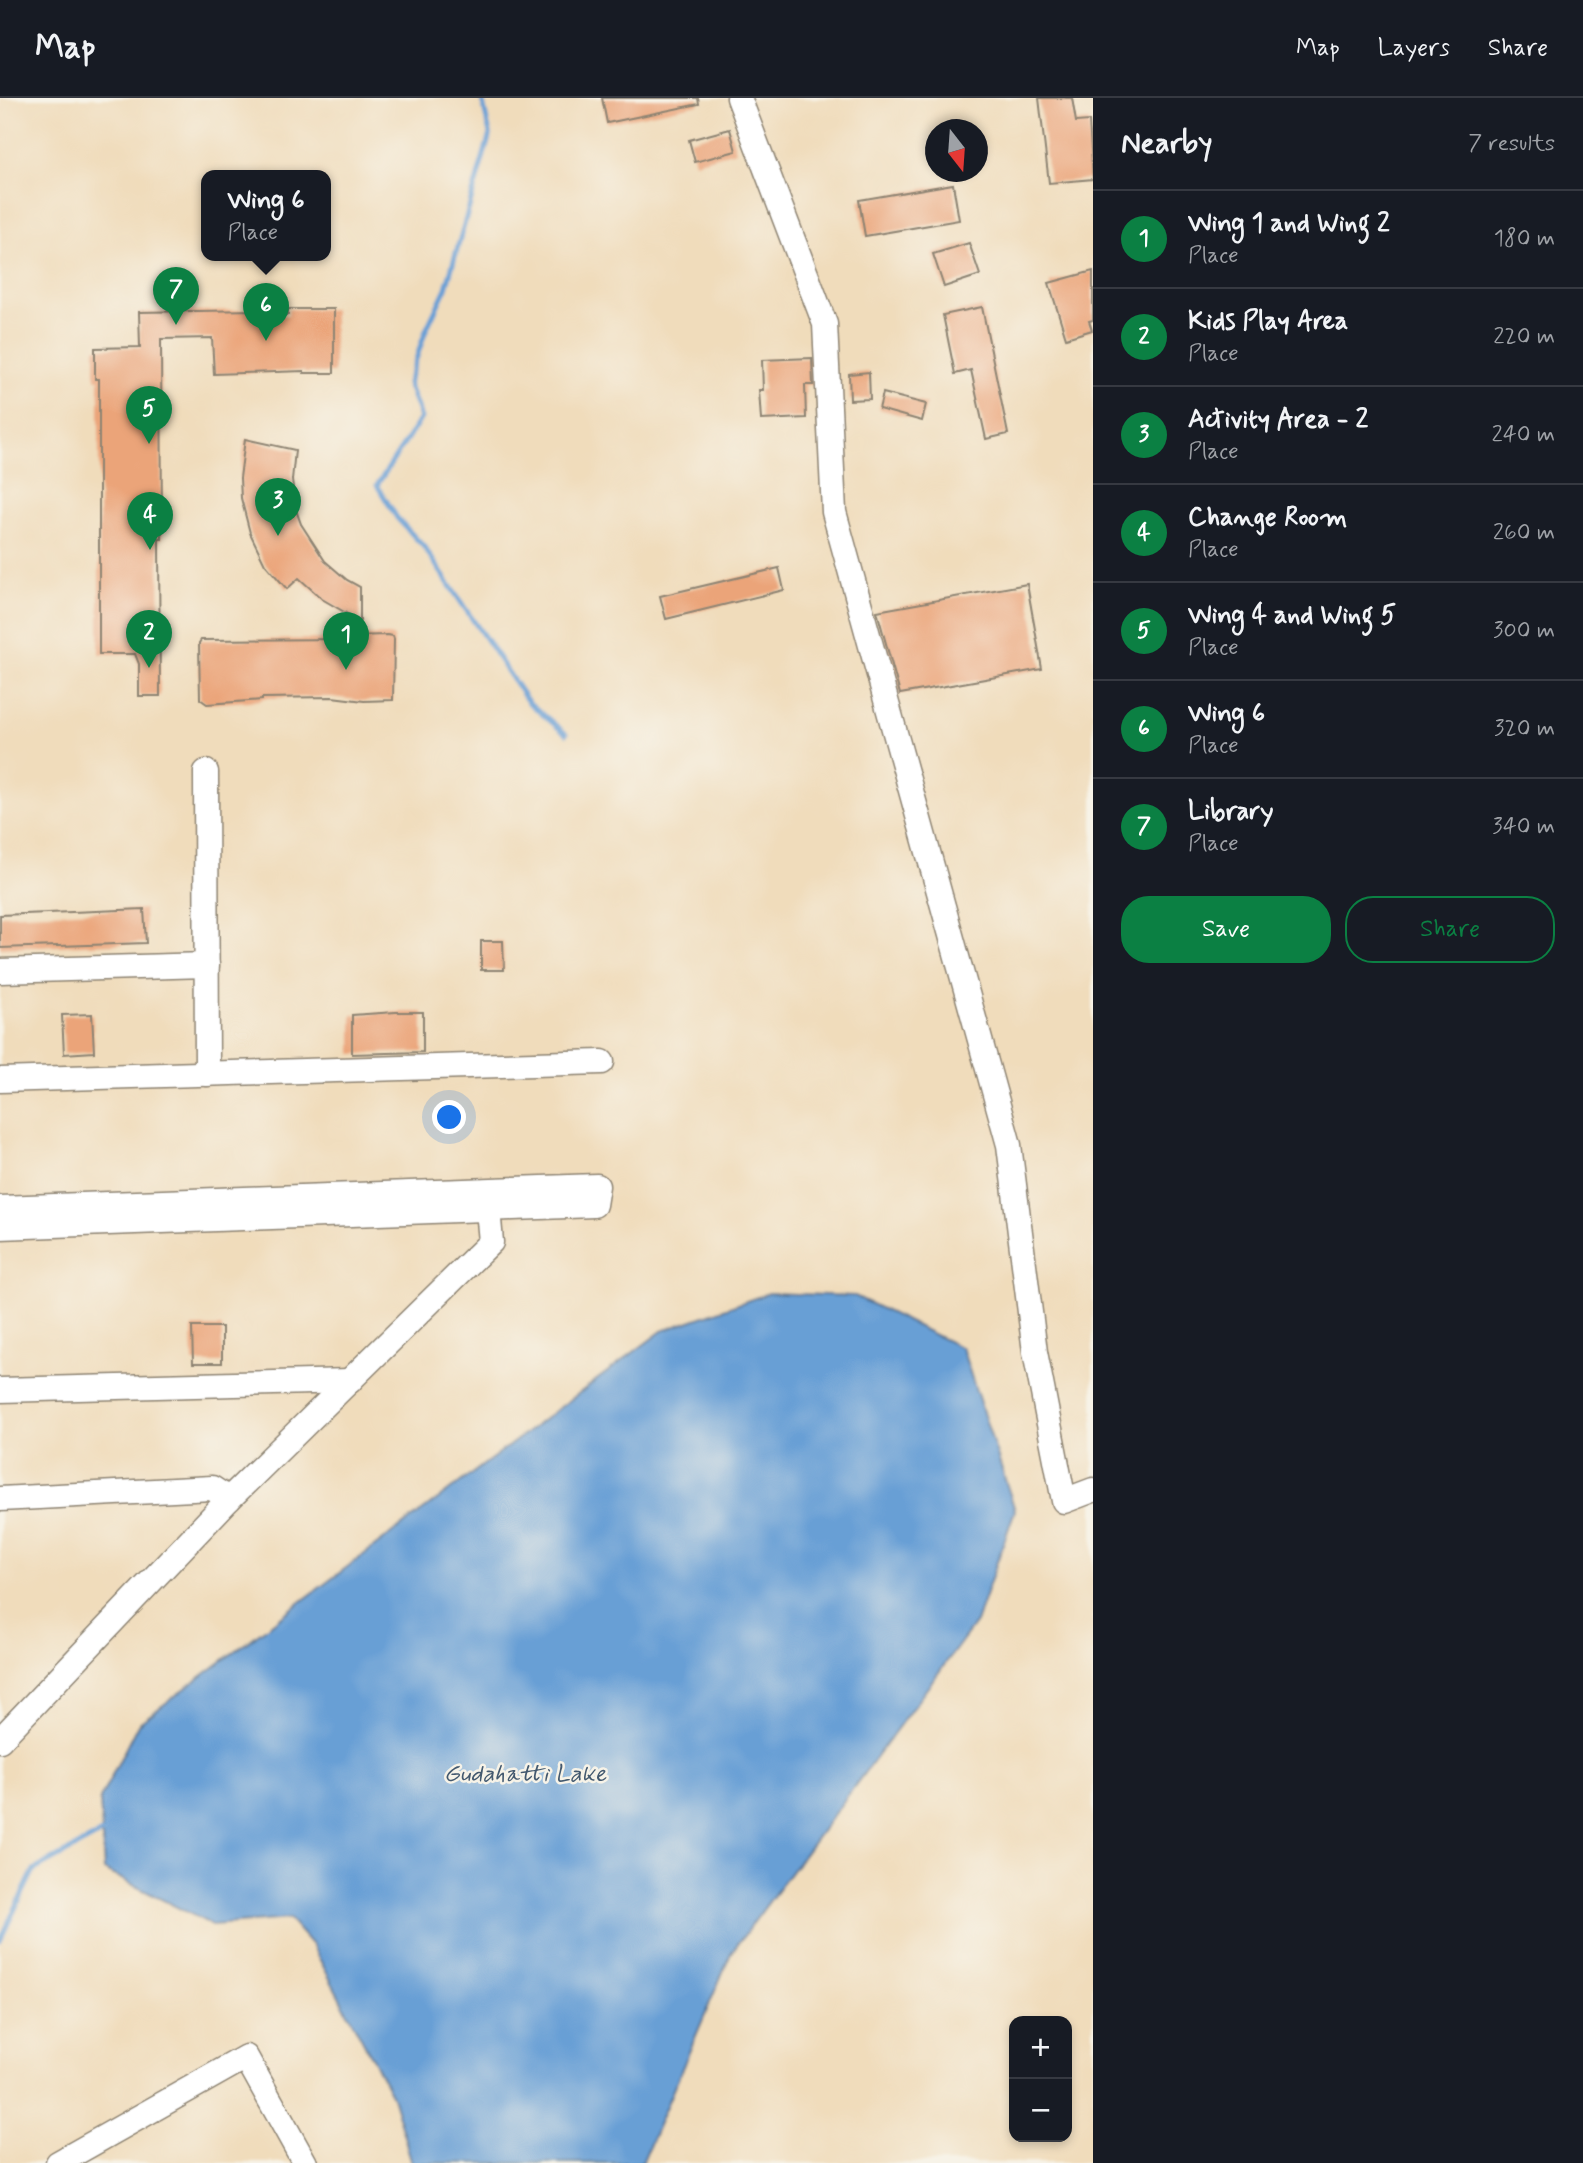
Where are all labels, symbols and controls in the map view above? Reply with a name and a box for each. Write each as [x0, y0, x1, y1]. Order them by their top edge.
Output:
text: Map [35, 26, 95, 70]
text: Map [1296, 33, 1340, 64]
text: Layers [1378, 33, 1450, 64]
text: Share [1488, 33, 1548, 64]
north arrow [925, 119, 988, 182]
text: Nearby [1121, 124, 1212, 163]
text: 7 results [1468, 129, 1555, 159]
popup [201, 170, 331, 261]
text: Wing 6 [227, 184, 305, 218]
text: Wing 1 and Wing 2 [1188, 207, 1390, 241]
text: Place [227, 218, 278, 248]
text: 1 [1139, 224, 1149, 254]
text: 180 m [1494, 224, 1555, 254]
text: Place [1188, 241, 1239, 271]
pin: 7 [153, 267, 199, 325]
pin: 6 [243, 283, 289, 341]
text: Kids Play Area [1188, 305, 1348, 339]
text: 2 [1138, 322, 1150, 352]
text: 220 m [1493, 322, 1555, 352]
text: Place [1188, 339, 1239, 369]
pin: 5 [126, 386, 172, 444]
text: Activity Area - 2 [1188, 403, 1368, 437]
text: 3 [1139, 420, 1149, 450]
text: 240 m [1491, 420, 1555, 450]
text: Place [1188, 437, 1239, 467]
pin: 3 [255, 478, 301, 536]
pin: 4 [127, 492, 173, 550]
text: Change Room [1188, 501, 1347, 535]
text: 4 [1137, 518, 1151, 548]
text: 260 m [1493, 518, 1555, 548]
text: Place [1188, 535, 1239, 565]
text: Wing 4 and Wing 5 [1188, 599, 1396, 633]
pin: 2 [126, 610, 172, 668]
pin: 1 [323, 612, 369, 670]
text: 5 [1137, 616, 1151, 646]
text: 300 m [1493, 616, 1555, 646]
text: Place [1188, 633, 1239, 663]
text: Wing 6 [1188, 697, 1265, 731]
text: 6 [1138, 714, 1150, 744]
text: 320 m [1494, 714, 1555, 744]
text: Place [1188, 731, 1239, 761]
text: Library [1188, 795, 1274, 829]
text: 7 [1137, 812, 1151, 842]
text: 340 m [1492, 812, 1555, 842]
text: Place [1188, 829, 1239, 859]
button: Save [1121, 896, 1331, 963]
button: Share [1345, 896, 1555, 963]
your location [432, 1100, 466, 1134]
water label: Gudahatti Lake [444, 1759, 607, 1790]
map controls [1009, 2016, 1072, 2142]
button: + [1009, 2016, 1072, 2079]
button: − [1009, 2079, 1072, 2142]

